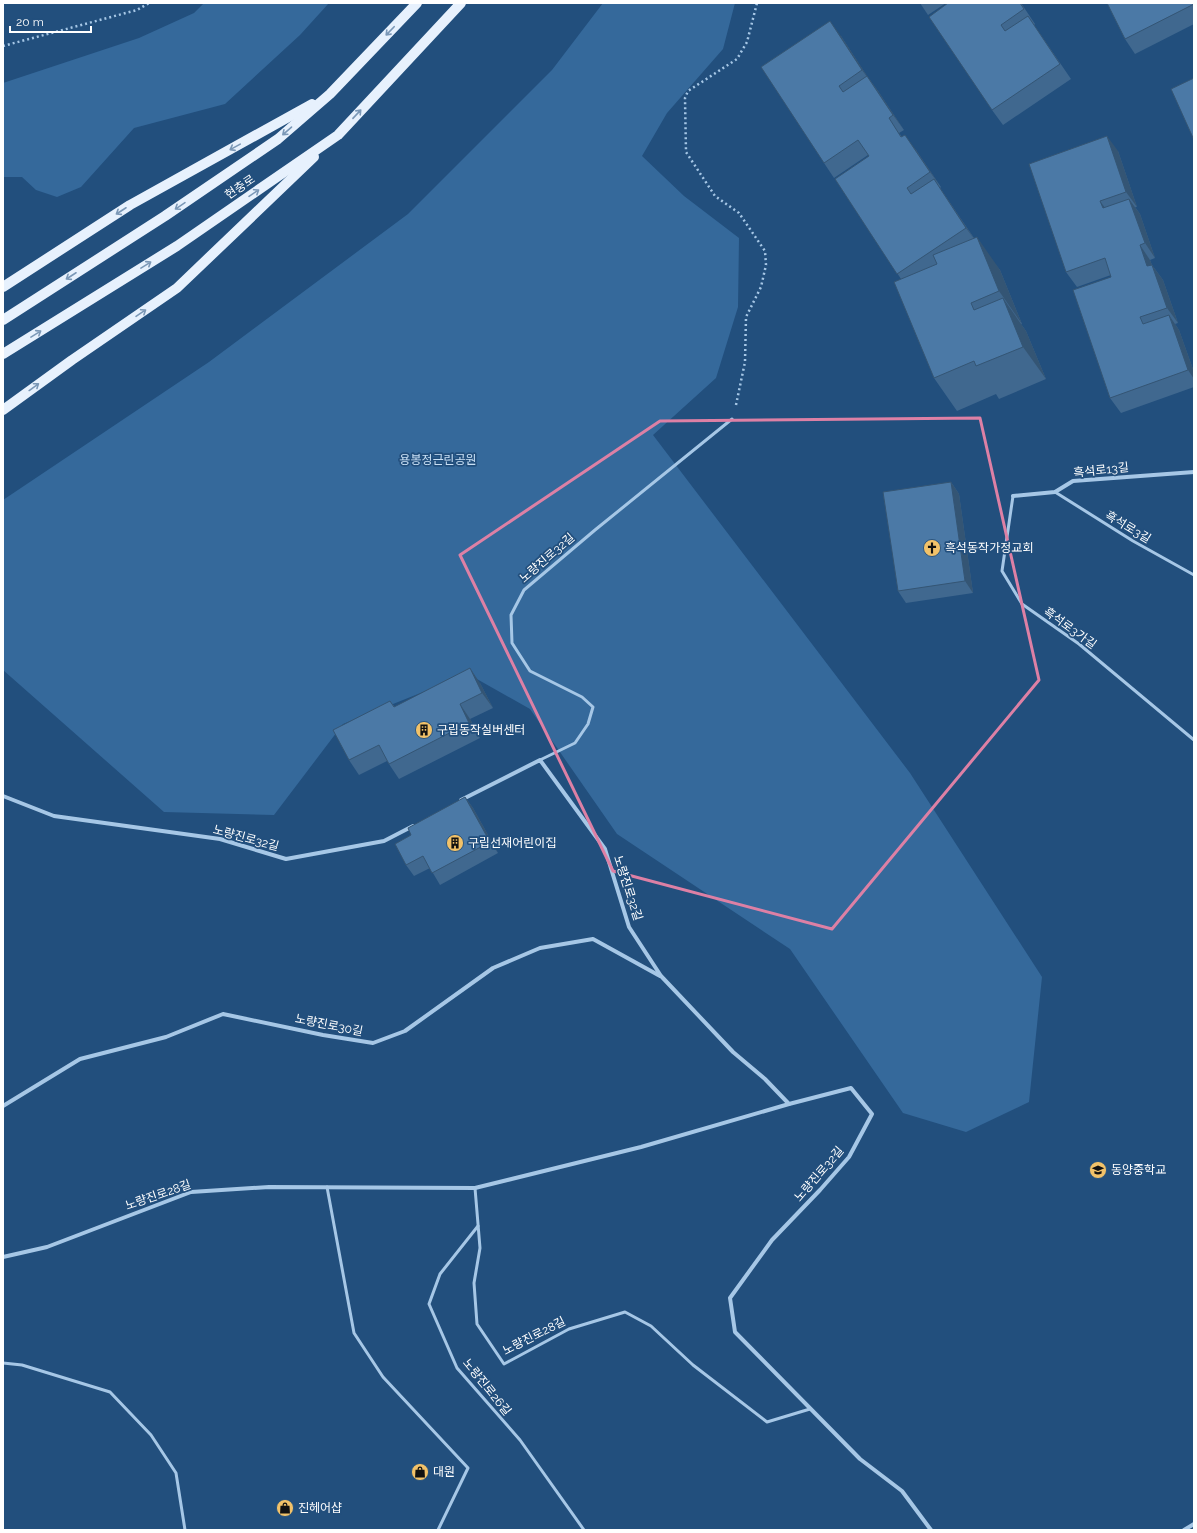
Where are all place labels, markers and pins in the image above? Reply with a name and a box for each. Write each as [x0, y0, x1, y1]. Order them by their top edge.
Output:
church icon: 흑석동작가정교회 [922, 538, 942, 558]
place label: 흑석동작가정교회 [945, 541, 1033, 555]
building icon: 구립동작실버센터 [414, 720, 434, 740]
place label: 구립동작실버센터 [437, 723, 525, 737]
building icon: 구립선재어린이집 [445, 833, 465, 853]
place label: 구립선재어린이집 [468, 836, 556, 850]
school or university icon: 동양중학교 [1088, 1160, 1108, 1180]
place label: 동양중학교 [1111, 1163, 1166, 1177]
shop icon: 대원 [410, 1462, 430, 1482]
place label: 대원 [433, 1465, 455, 1479]
shop icon: 진헤어샵 [275, 1498, 295, 1518]
place label: 진헤어샵 [298, 1501, 342, 1515]

